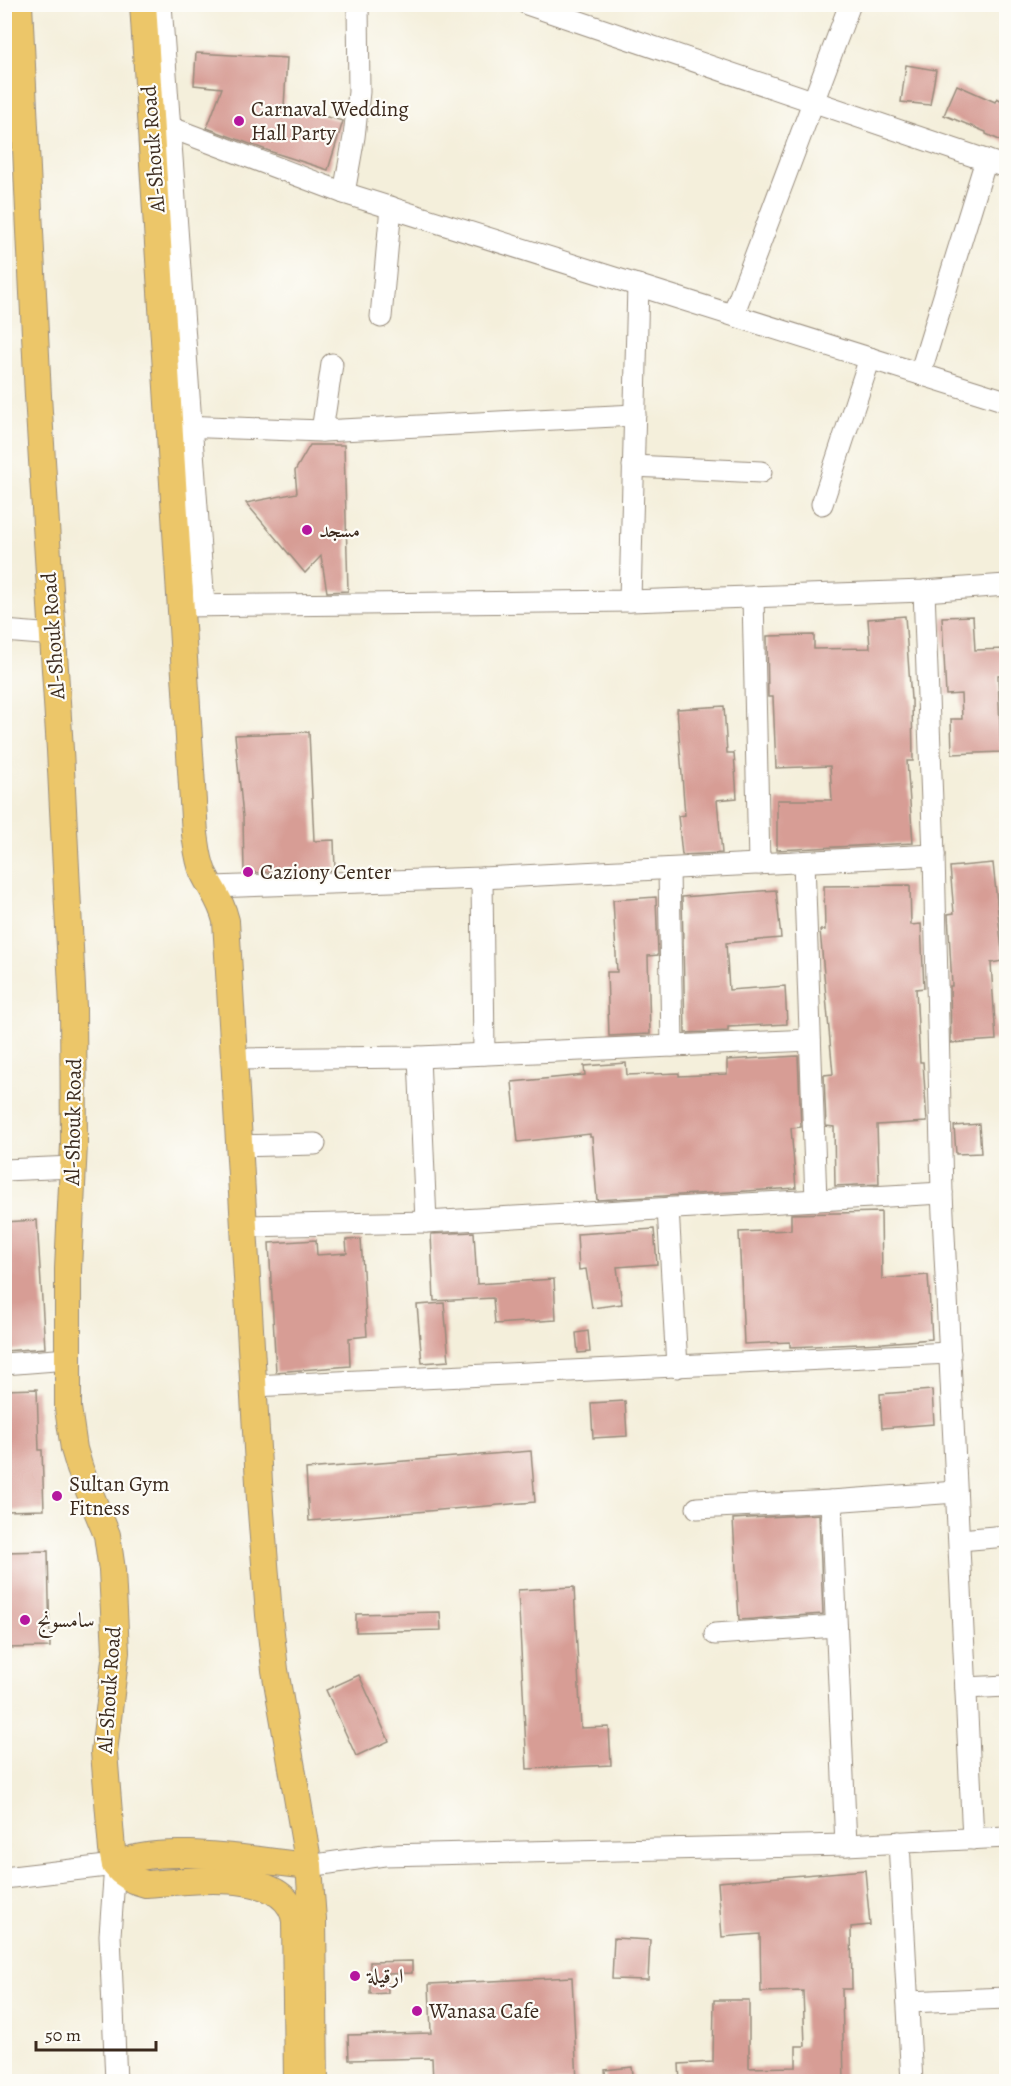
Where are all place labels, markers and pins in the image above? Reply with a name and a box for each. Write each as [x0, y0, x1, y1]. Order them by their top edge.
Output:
place label: Carnaval Wedding Hall Party [251, 95, 409, 147]
marker: Carnaval Wedding Hall Party [232, 114, 246, 128]
place label: مسجد [319, 516, 360, 544]
marker: مسجد [300, 523, 314, 537]
place label: Caziony Center [260, 858, 392, 886]
marker: Caziony Center [241, 865, 255, 879]
place label: Sultan Gym Fitness [69, 1470, 169, 1522]
marker: Sultan Gym Fitness [50, 1489, 64, 1503]
place label: سامسونج [37, 1606, 95, 1638]
marker: سامسونج [18, 1613, 32, 1627]
place label: ارقيلة [366, 1962, 404, 1990]
marker: ارقيلة [348, 1969, 362, 1983]
place label: Wanasa Cafe [428, 1997, 539, 2025]
marker: Wanasa Cafe [410, 2004, 424, 2018]

